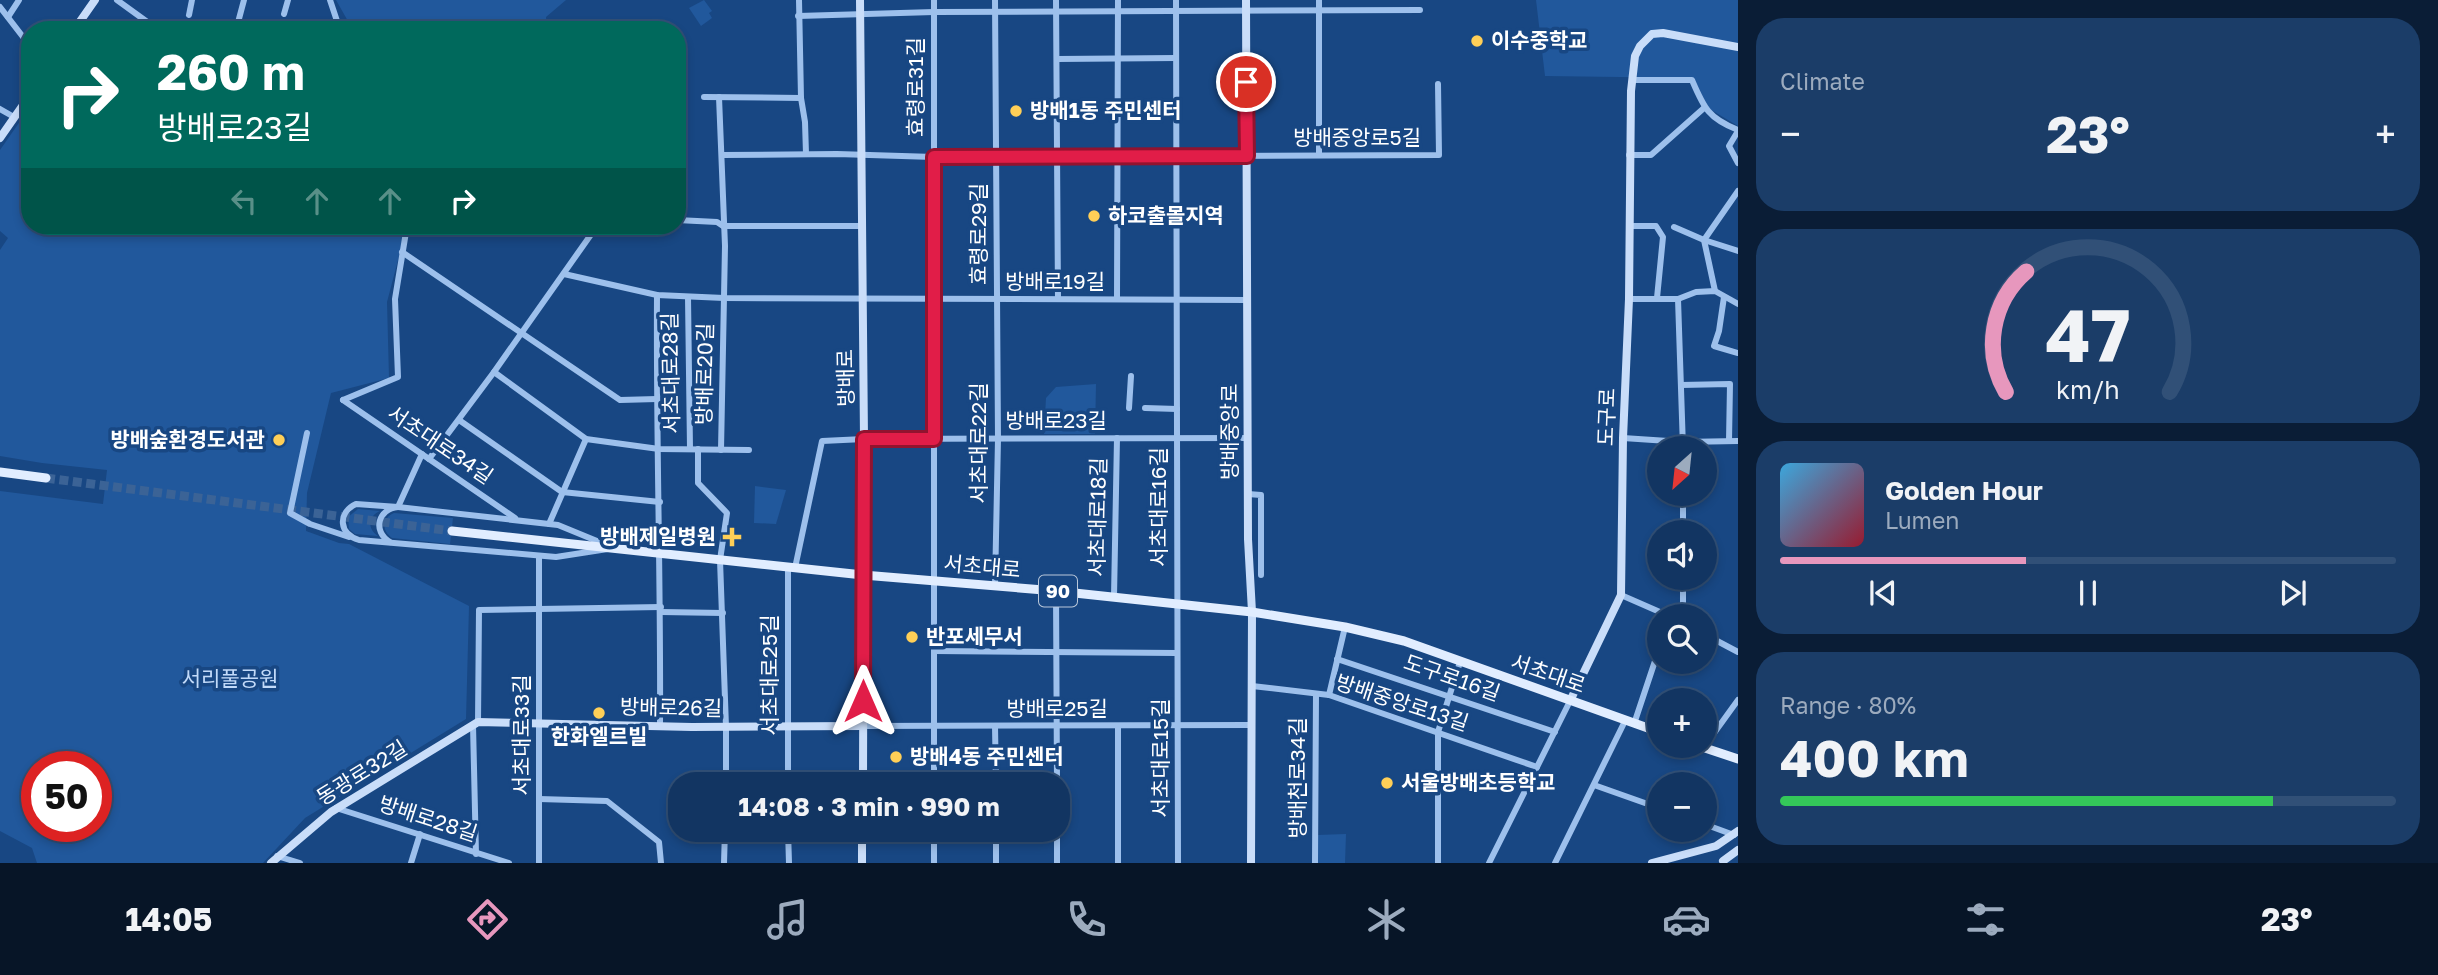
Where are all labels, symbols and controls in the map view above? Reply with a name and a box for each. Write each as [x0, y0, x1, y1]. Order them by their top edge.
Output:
place label: 이수중학교 [1491, 27, 1588, 53]
marker: 이수중학교 [1469, 33, 1485, 49]
street label: 효령로31길 [902, 37, 928, 137]
text: 260 m [157, 42, 305, 101]
icon: right [42, 49, 133, 140]
pin [1216, 52, 1276, 112]
icon: arrive [1227, 63, 1265, 101]
text: Climate [1780, 67, 1865, 95]
place label: 방배1동 주민센터 [1030, 97, 1181, 123]
text: 23° [2046, 102, 2130, 164]
marker: 방배1동 주민센터 [1008, 103, 1024, 119]
text: 방배로23길 [157, 108, 312, 146]
text: − [1780, 111, 1801, 156]
text: + [2375, 111, 2396, 156]
street label: 방배중앙로5길 [1293, 124, 1421, 150]
icon: left [225, 182, 263, 220]
icon: ahead [298, 182, 336, 220]
icon: ahead [371, 182, 409, 220]
icon: right [444, 182, 482, 220]
street label: 효령로29길 [965, 183, 991, 285]
place label: 하코출몰지역 [1108, 202, 1224, 228]
marker: 하코출몰지역 [1086, 208, 1102, 224]
street label: 방배로19길 [1005, 268, 1105, 294]
text: 47 [2045, 291, 2131, 378]
street label: 서초대로28길 [656, 312, 684, 434]
street label: 방배로20길 [690, 323, 718, 425]
street label: 방배로 [831, 349, 859, 407]
text: km/h [2056, 374, 2120, 405]
street label: 서초대로22길 [965, 383, 991, 503]
street label: 방배중앙로 [1216, 384, 1242, 480]
street label: 도구로 [1592, 388, 1620, 446]
street label: 서초대로34길 [383, 399, 498, 489]
street label: 방배로23길 [1005, 407, 1107, 433]
place label: 방배숲환경도서관 [110, 426, 265, 452]
marker: 방배숲환경도서관 [271, 432, 287, 448]
north arrow [1647, 436, 1717, 506]
map controls [1647, 436, 1717, 842]
street label: 서초대로16길 [1145, 447, 1171, 567]
street label: 서초대로18길 [1083, 457, 1111, 577]
text: Golden Hour [1885, 475, 2043, 506]
text: Lumen [1885, 506, 1959, 534]
button: sound [1647, 520, 1717, 590]
place label: 방배제일병원 [600, 523, 716, 549]
marker: 방배제일병원 [722, 527, 742, 547]
street label: 서초대로 [942, 550, 1022, 582]
icon: previous [1864, 574, 1902, 612]
icon: pause [2069, 574, 2107, 612]
icon: next [2274, 574, 2312, 612]
road number: 90 [1039, 576, 1077, 606]
button: search [1647, 604, 1717, 674]
street label: 서초대로25길 [756, 615, 782, 735]
place label: 반포세무서 [926, 623, 1023, 649]
marker: 반포세무서 [904, 629, 920, 645]
street label: 도구로16길 [1401, 648, 1504, 706]
street label: 서초대로 [1508, 648, 1589, 698]
position arrow [826, 664, 900, 738]
park label: 서리풀공원 [182, 665, 278, 691]
street label: 방배중앙로13길 [1332, 668, 1472, 736]
street label: 서초대로33길 [508, 674, 534, 796]
button: + [1647, 688, 1717, 758]
text: Range · 80% [1780, 691, 1916, 719]
street label: 방배로26길 [620, 693, 722, 721]
street label: 방배로25길 [1006, 695, 1108, 721]
street label: 서초대로15길 [1147, 699, 1173, 817]
marker: 한화엘르빌 [591, 705, 607, 721]
street label: 방배천로34길 [1284, 717, 1310, 839]
place label: 한화엘르빌 [551, 723, 647, 749]
text: 400 km [1780, 726, 1969, 788]
street label: 동광로32길 [311, 734, 412, 810]
place label: 방배4동 주민센터 [910, 743, 1064, 769]
marker: 방배4동 주민센터 [888, 749, 904, 765]
speed limit sign: 50 [21, 751, 112, 842]
place label: 서울방배초등학교 [1401, 769, 1556, 795]
button: − [1647, 772, 1717, 842]
marker: 서울방배초등학교 [1379, 775, 1395, 791]
street label: 방배로28길 [376, 790, 481, 846]
text: 14:08 · 3 min · 990 m [738, 791, 1000, 822]
icon: directions [463, 895, 512, 944]
icon: music [763, 895, 812, 944]
icon: phone [1062, 895, 1111, 944]
icon: climate [1362, 895, 1411, 944]
icon: car [1662, 895, 1711, 944]
icon: filters [1961, 895, 2010, 944]
text: 14:05 [125, 900, 212, 938]
text: 23° [2261, 900, 2313, 938]

